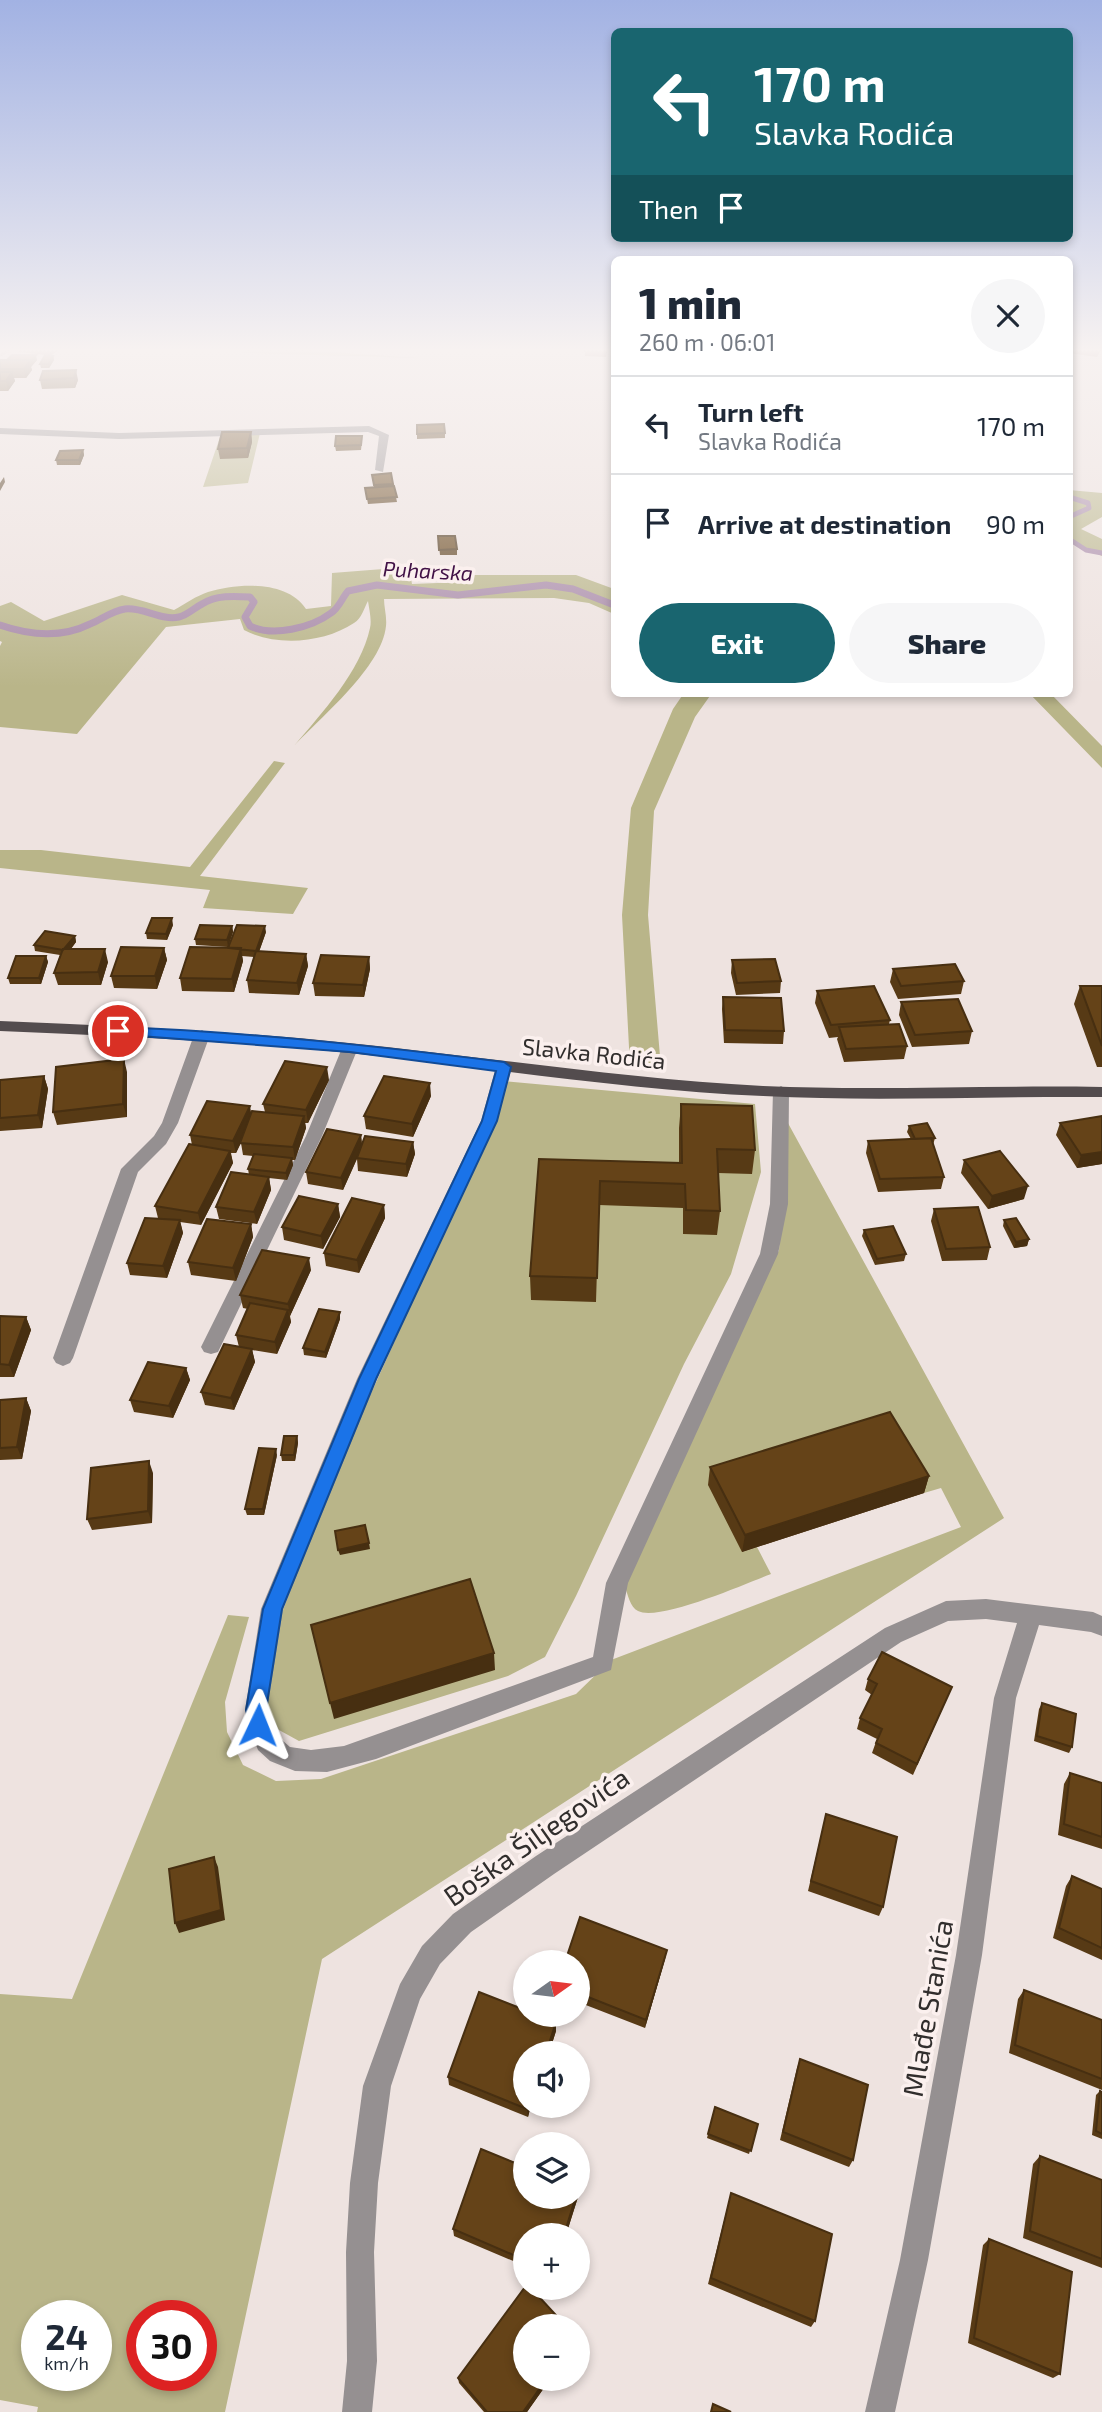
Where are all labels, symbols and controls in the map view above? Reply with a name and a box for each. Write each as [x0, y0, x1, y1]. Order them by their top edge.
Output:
text: 170 m [754, 53, 886, 112]
icon: left [639, 56, 730, 147]
text: Slavka Rodića [754, 113, 954, 151]
icon: arrive [712, 189, 750, 227]
text: Then [639, 193, 698, 224]
text: 1 min [639, 277, 742, 327]
button: close [971, 279, 1045, 353]
text: 260 m · 06:01 [639, 328, 775, 356]
text: Turn left [698, 396, 804, 427]
icon: left [639, 406, 677, 444]
text: 170 m [977, 410, 1045, 441]
text: Slavka Rodića [698, 427, 842, 455]
icon: arrive [639, 504, 677, 542]
text: Arrive at destination [698, 508, 951, 539]
text: 90 m [986, 508, 1045, 539]
water label: Puharska [382, 555, 474, 585]
button: Exit [639, 603, 835, 683]
button: Share [849, 603, 1045, 683]
pin [88, 1001, 148, 1061]
icon: arrive [99, 1012, 137, 1050]
street label: Slavka Rodića [521, 1032, 667, 1074]
position arrow [221, 1688, 295, 1762]
street label: Boška Šiljegovića [437, 1759, 635, 1913]
street label: Mlađe Stanića [895, 1917, 959, 2099]
north arrow [513, 1950, 590, 2026]
map controls [513, 1950, 590, 2391]
button: sound [513, 2041, 590, 2118]
button: layers [513, 2132, 590, 2209]
button: + [513, 2223, 590, 2300]
speed limit sign: 30 [126, 2300, 217, 2391]
button: − [513, 2314, 590, 2391]
text: 24 [45, 2315, 88, 2357]
text: km/h [44, 2352, 89, 2374]

